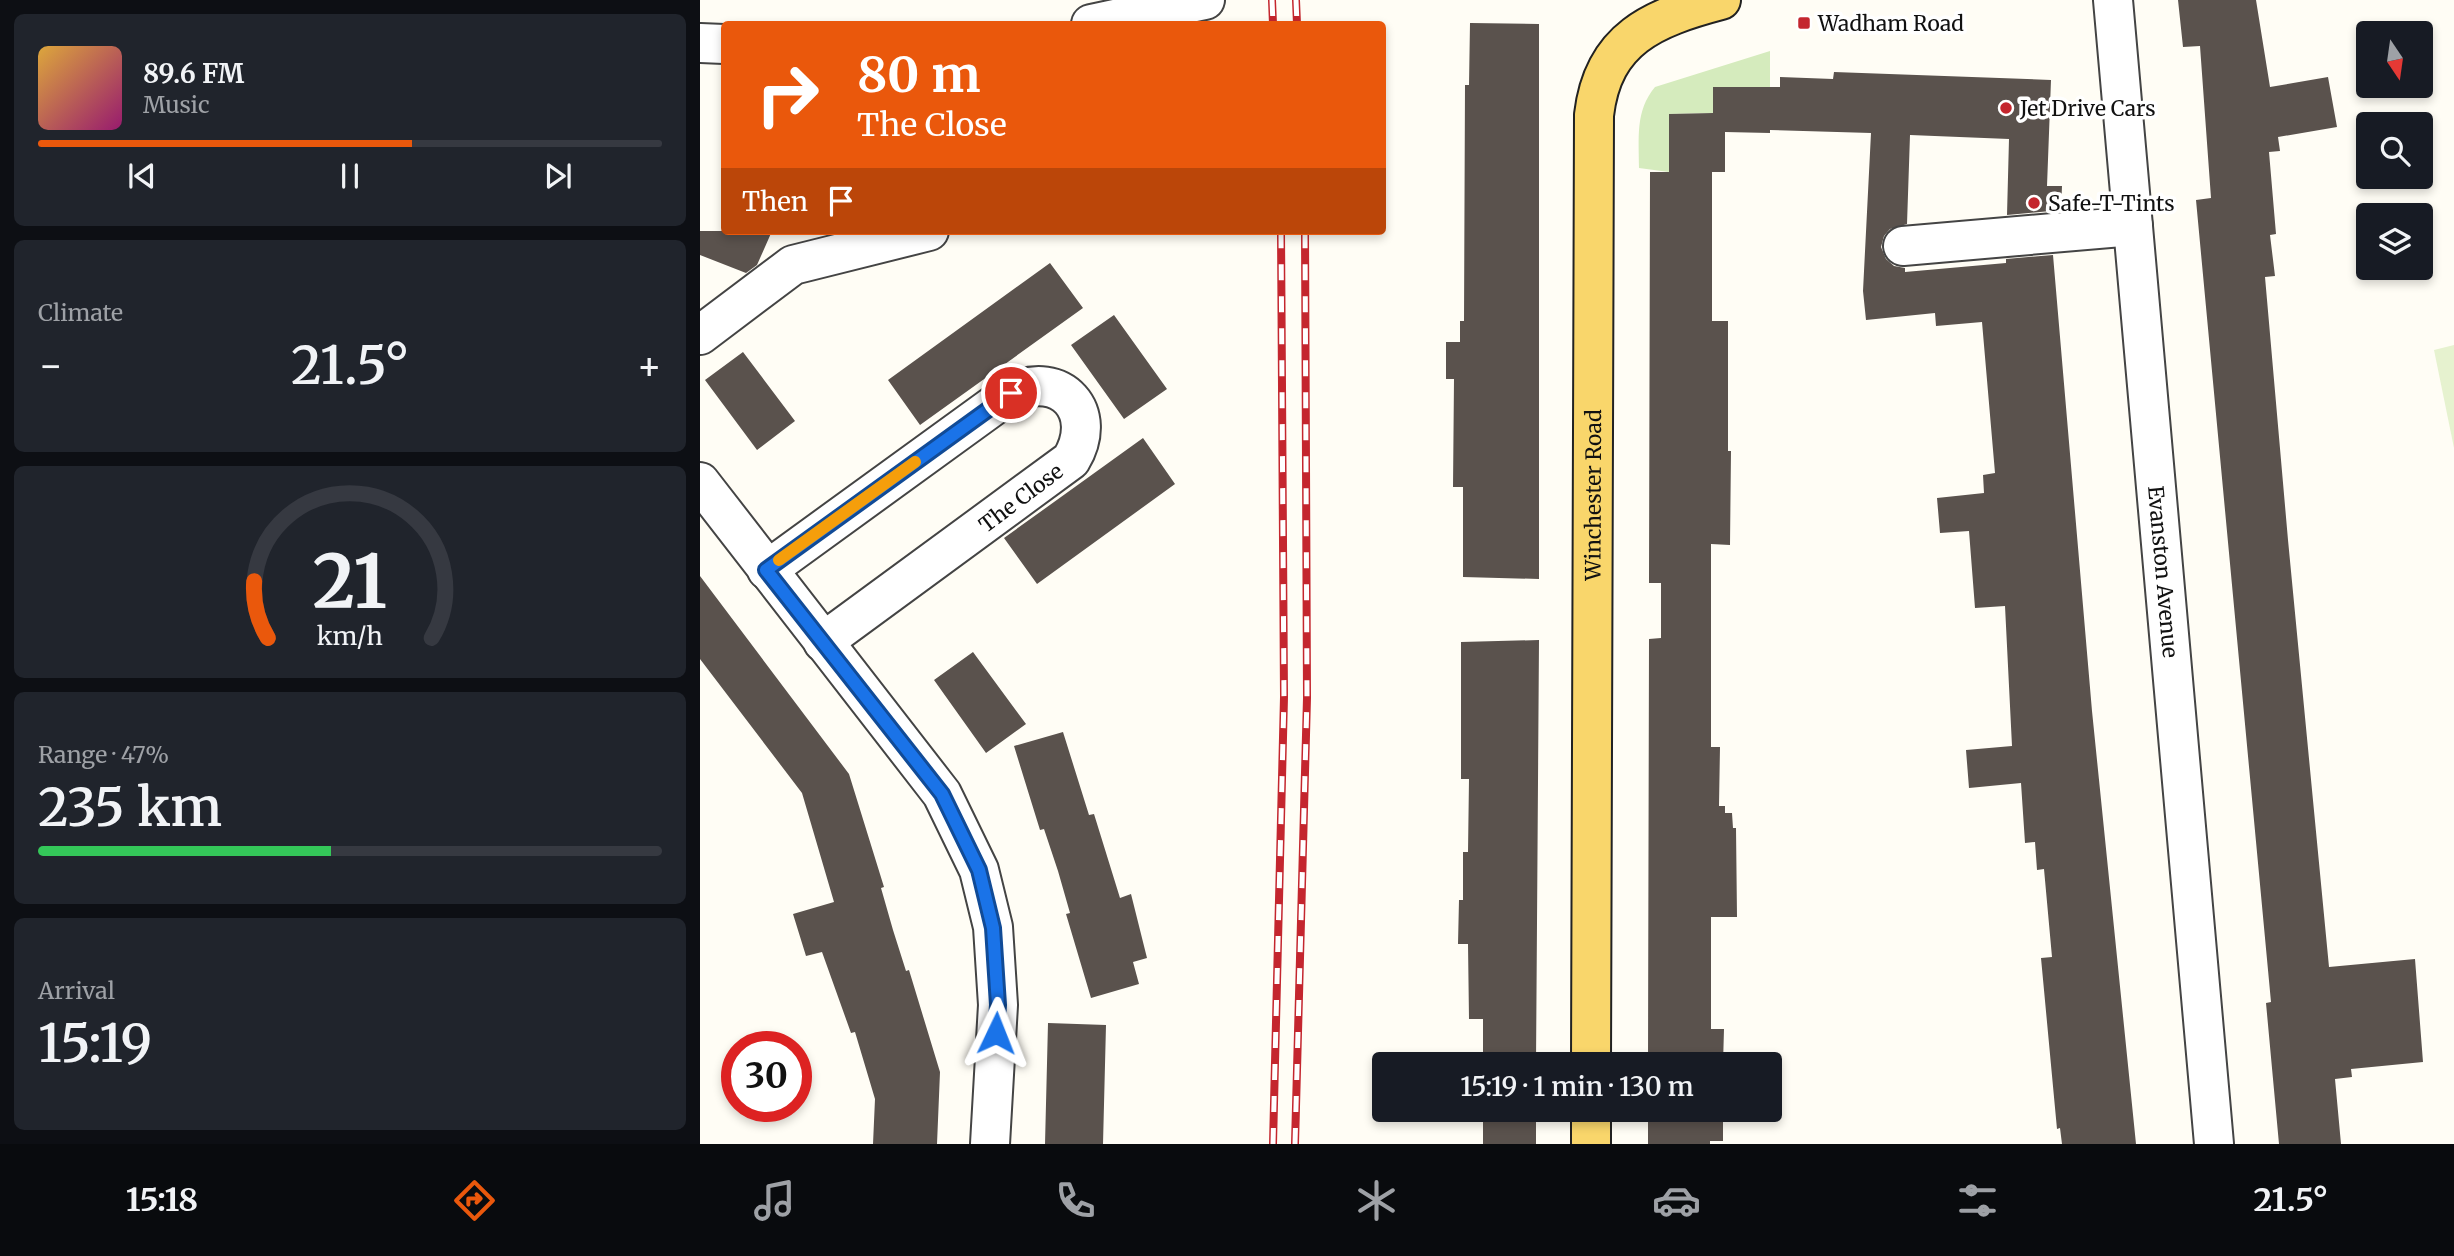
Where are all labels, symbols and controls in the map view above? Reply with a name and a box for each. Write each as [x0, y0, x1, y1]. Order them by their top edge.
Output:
place label: Wadham Road [1817, 10, 1964, 37]
marker: Wadham Road [1796, 15, 1812, 31]
north arrow [2356, 21, 2432, 98]
map controls [2356, 21, 2433, 280]
text: 80 m [857, 44, 980, 105]
icon: right [742, 49, 833, 140]
text: 89.6 FM [143, 57, 244, 90]
text: Music [143, 90, 210, 119]
place label: Jet Drive Cars [2019, 95, 2155, 122]
marker: Jet Drive Cars [1998, 100, 2014, 116]
text: The Close [857, 105, 1007, 145]
button: search [2356, 112, 2433, 189]
icon: previous [123, 157, 161, 195]
icon: pause [331, 157, 369, 195]
icon: next [539, 157, 577, 195]
icon: arrive [822, 182, 860, 220]
text: Then [742, 185, 808, 218]
place label: Safe-T-Tints [2048, 190, 2175, 217]
marker: Safe-T-Tints [2026, 195, 2042, 211]
button: layers [2356, 203, 2433, 280]
text: Climate [38, 298, 123, 327]
text: 21.5° [291, 333, 409, 398]
text: − [38, 342, 63, 389]
text: + [637, 342, 662, 389]
pin [981, 363, 1041, 423]
icon: arrive [992, 374, 1030, 412]
street label: Winchester Road [1579, 409, 1607, 582]
street label: The Close [974, 458, 1068, 538]
street label: Evanston Avenue [2142, 485, 2185, 659]
text: 21 [313, 536, 387, 628]
text: km/h [317, 620, 383, 652]
text: Range · 47% [38, 740, 169, 769]
text: 235 km [38, 775, 222, 840]
text: Arrival [38, 976, 115, 1005]
position arrow [959, 996, 1033, 1070]
text: 15:19 [38, 1011, 152, 1076]
speed limit sign: 30 [721, 1031, 812, 1122]
text: 15:19 · 1 min · 130 m [1460, 1070, 1694, 1103]
icon: directions [450, 1176, 499, 1225]
icon: music [750, 1176, 799, 1225]
icon: phone [1051, 1176, 1100, 1225]
icon: climate [1352, 1176, 1401, 1225]
icon: car [1652, 1176, 1701, 1225]
icon: filters [1953, 1176, 2002, 1225]
text: 15:18 [126, 1180, 198, 1220]
text: 21.5° [2253, 1180, 2328, 1220]

